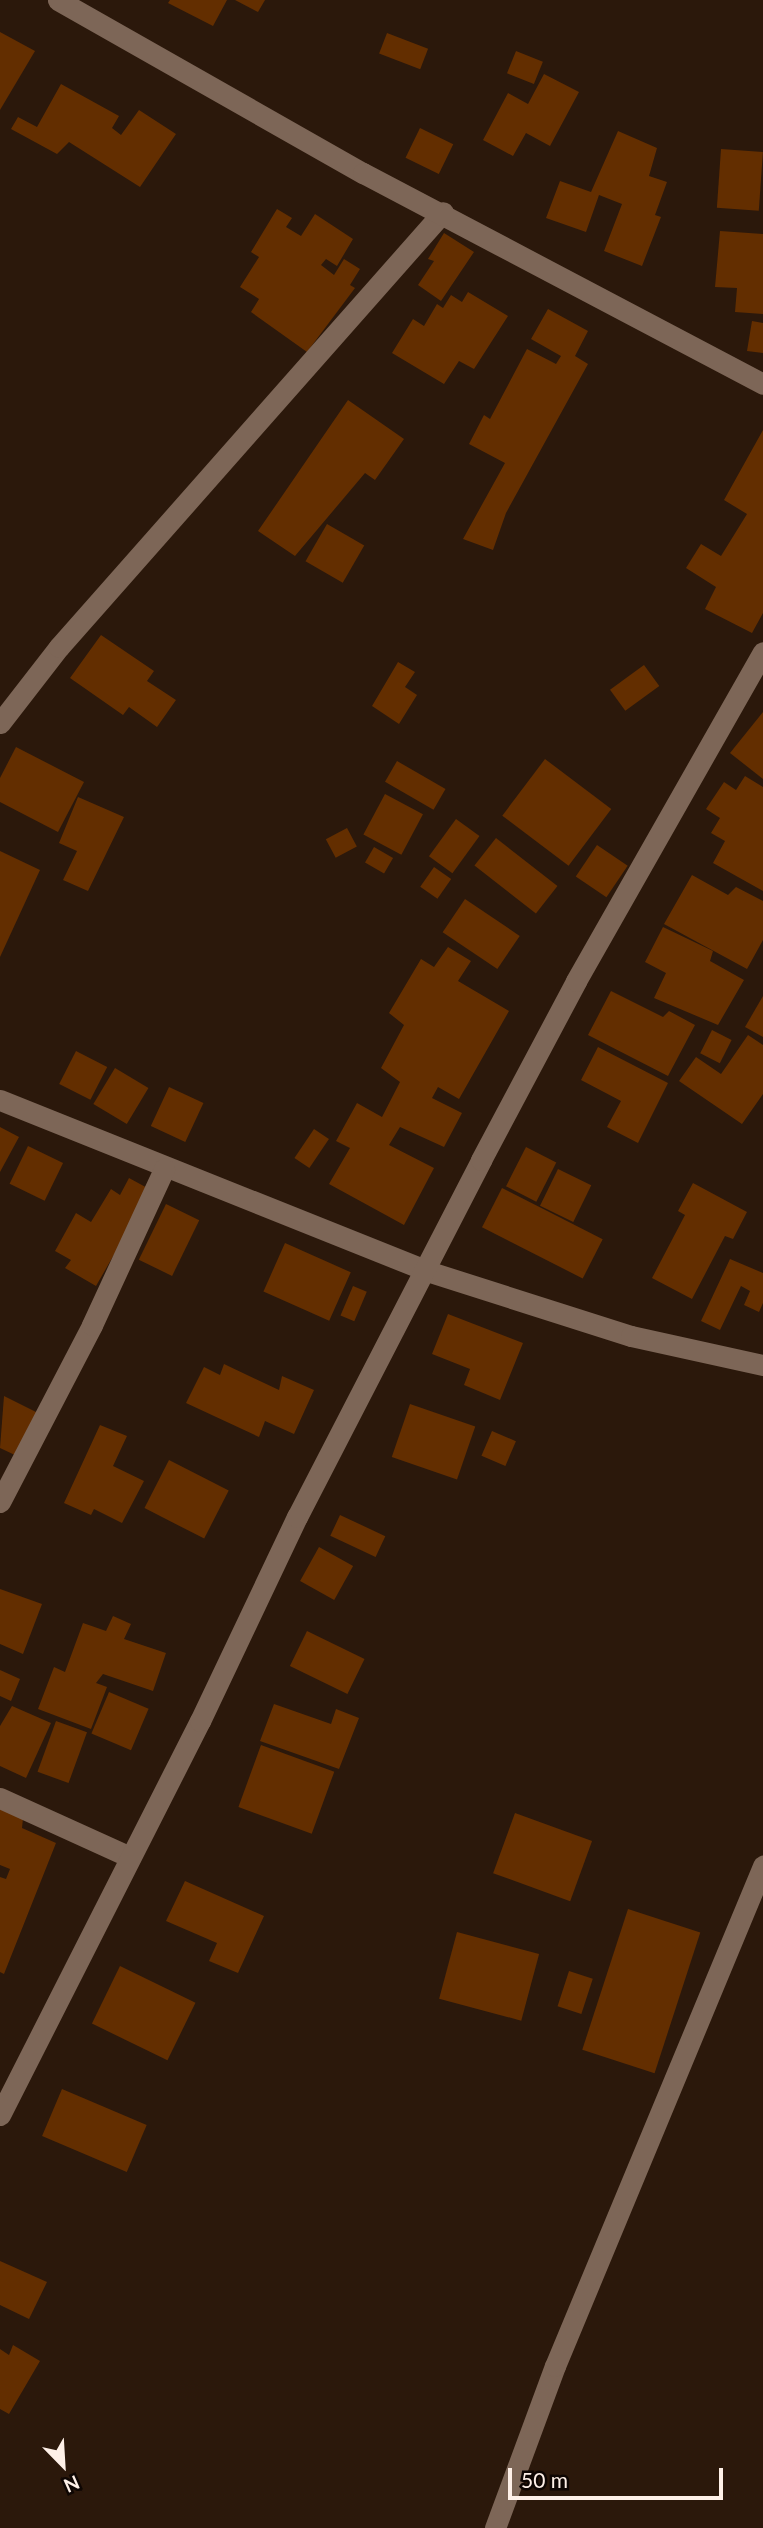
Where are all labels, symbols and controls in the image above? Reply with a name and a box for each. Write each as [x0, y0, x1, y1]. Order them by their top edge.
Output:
north arrow [28, 2430, 98, 2500]
scale bar [511, 2454, 726, 2498]
text: 50 m [521, 2467, 568, 2492]
text: N [60, 2471, 83, 2498]

